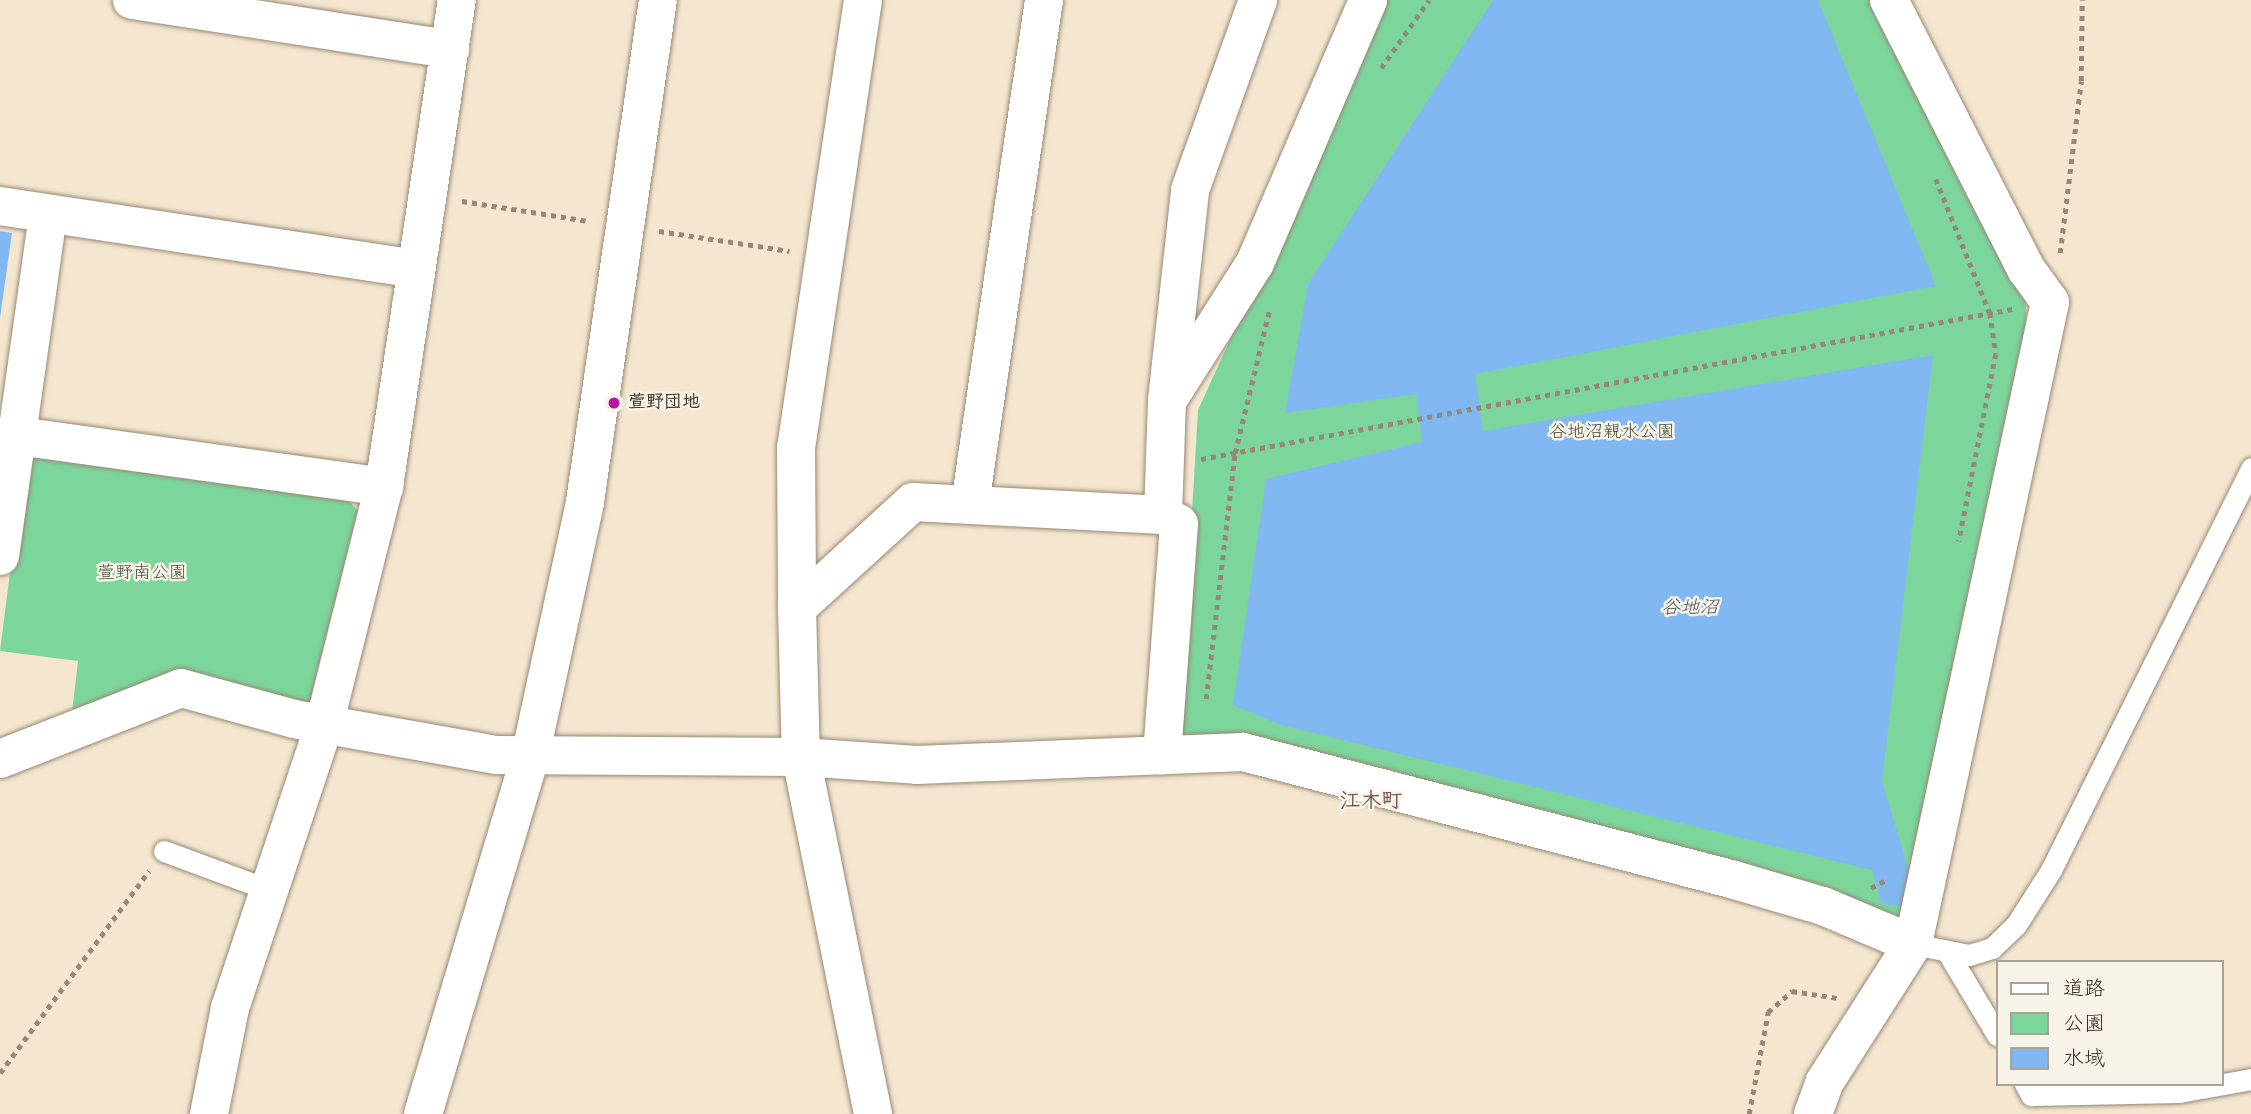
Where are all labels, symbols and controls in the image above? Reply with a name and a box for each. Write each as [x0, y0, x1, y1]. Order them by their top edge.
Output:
place label: 萱野団地 [628, 392, 700, 414]
marker: 萱野団地 [606, 395, 622, 411]
park label: 谷地沼親水公園 [1549, 422, 1675, 444]
park label: 萱野南公園 [97, 563, 187, 585]
water label: 谷地沼 [1662, 598, 1718, 620]
district label: 江木町 [1340, 789, 1402, 815]
legend [1996, 960, 2223, 1086]
text: 道路 [2063, 973, 2105, 1006]
text: 公園 [2063, 1008, 2105, 1041]
text: 水域 [2063, 1043, 2105, 1076]

